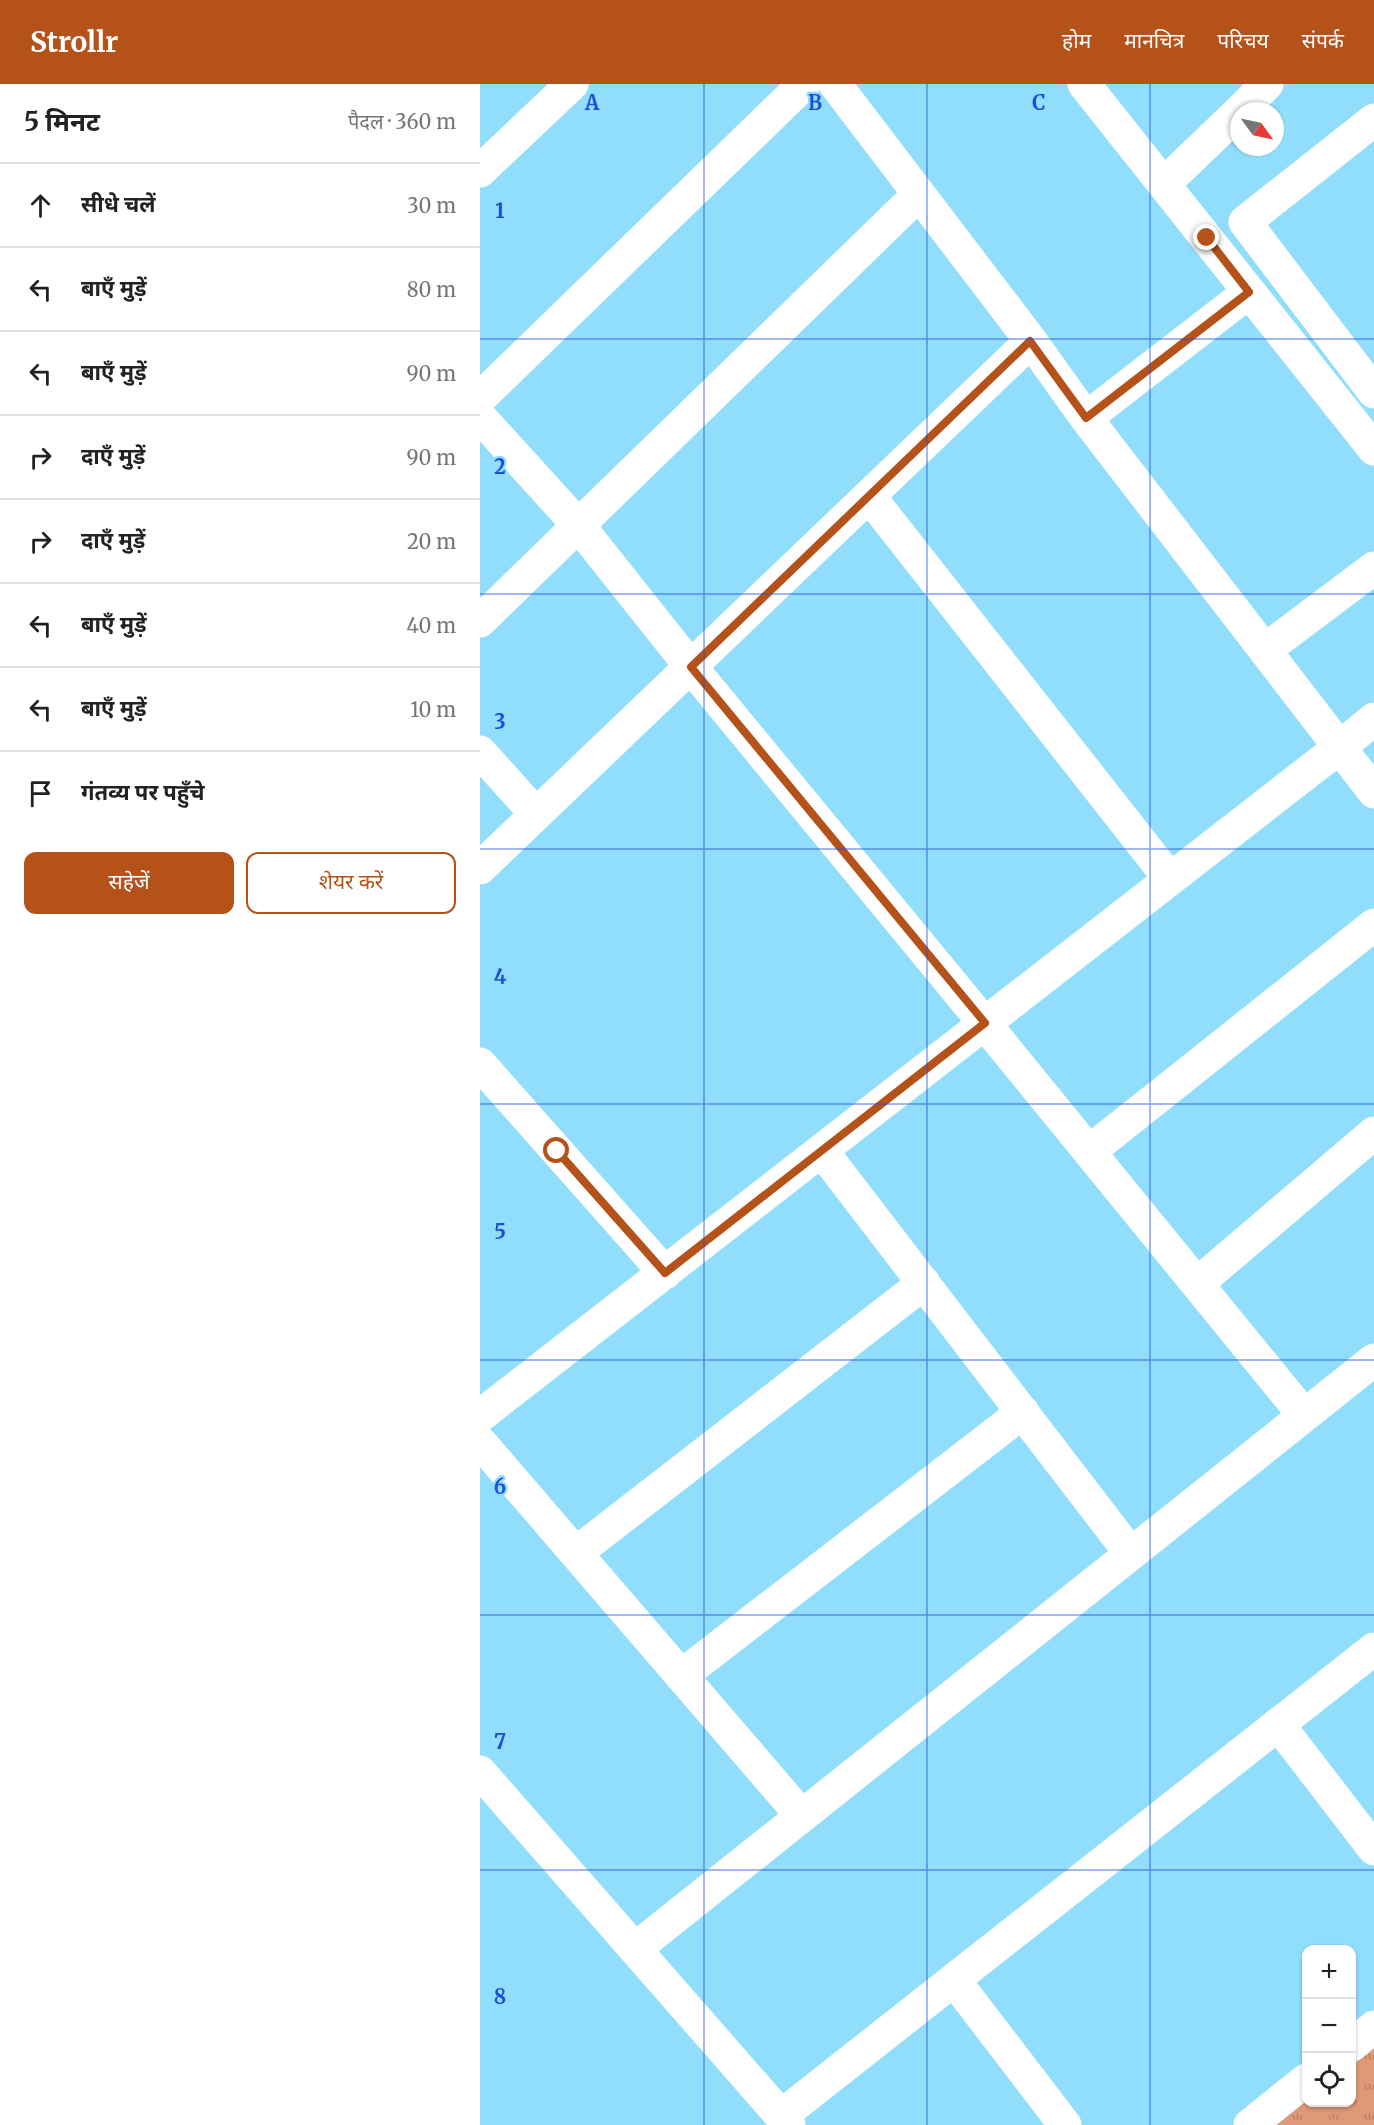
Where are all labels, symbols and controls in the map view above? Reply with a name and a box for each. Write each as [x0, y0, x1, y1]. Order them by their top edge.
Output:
text: Strollr [30, 24, 118, 60]
text: होम [1062, 27, 1091, 54]
text: मानचित्र [1124, 27, 1184, 54]
text: परिचय [1217, 27, 1269, 54]
text: संपर्क [1302, 27, 1344, 54]
text: A [584, 90, 600, 115]
text: B [808, 90, 822, 115]
text: C [1032, 90, 1046, 115]
north arrow [1230, 102, 1284, 156]
text: 5 मिनट [24, 105, 100, 138]
text: पैदल · 360 m [348, 109, 456, 134]
icon: ahead [24, 189, 57, 222]
text: सीधे चलें [81, 190, 156, 218]
text: 30 m [407, 193, 456, 218]
text: 1 [495, 198, 505, 223]
route end [1193, 224, 1219, 250]
icon: left [24, 273, 57, 306]
text: बाएँ मुड़ें [81, 274, 147, 302]
text: 80 m [407, 277, 456, 302]
icon: left [24, 357, 57, 390]
text: बाएँ मुड़ें [81, 358, 147, 386]
text: 90 m [406, 361, 456, 386]
icon: right [24, 441, 57, 474]
text: दाएँ मुड़ें [81, 442, 145, 470]
text: 90 m [406, 445, 456, 470]
text: 2 [494, 454, 506, 479]
icon: right [24, 525, 57, 558]
text: दाएँ मुड़ें [81, 526, 145, 554]
text: 20 m [407, 529, 456, 554]
icon: left [24, 609, 57, 642]
text: बाएँ मुड़ें [81, 610, 147, 638]
text: 40 m [406, 613, 456, 638]
icon: left [24, 693, 57, 726]
text: बाएँ मुड़ें [81, 694, 147, 722]
text: 10 m [410, 697, 456, 722]
text: 3 [494, 709, 506, 734]
icon: arrive [24, 777, 57, 810]
text: गंतव्य पर पहुँचे [81, 778, 205, 806]
button: सहेजें [24, 852, 234, 914]
button: शेयर करें [246, 852, 456, 914]
text: 4 [494, 964, 507, 989]
route start [543, 1137, 569, 1163]
text: 5 [494, 1219, 506, 1244]
text: 6 [494, 1474, 506, 1499]
text: 7 [494, 1729, 506, 1754]
map controls [1302, 1945, 1356, 2107]
button: + [1302, 1945, 1356, 1999]
text: 8 [494, 1984, 506, 2009]
button: − [1302, 1999, 1356, 2053]
button: locate [1302, 2053, 1356, 2107]

